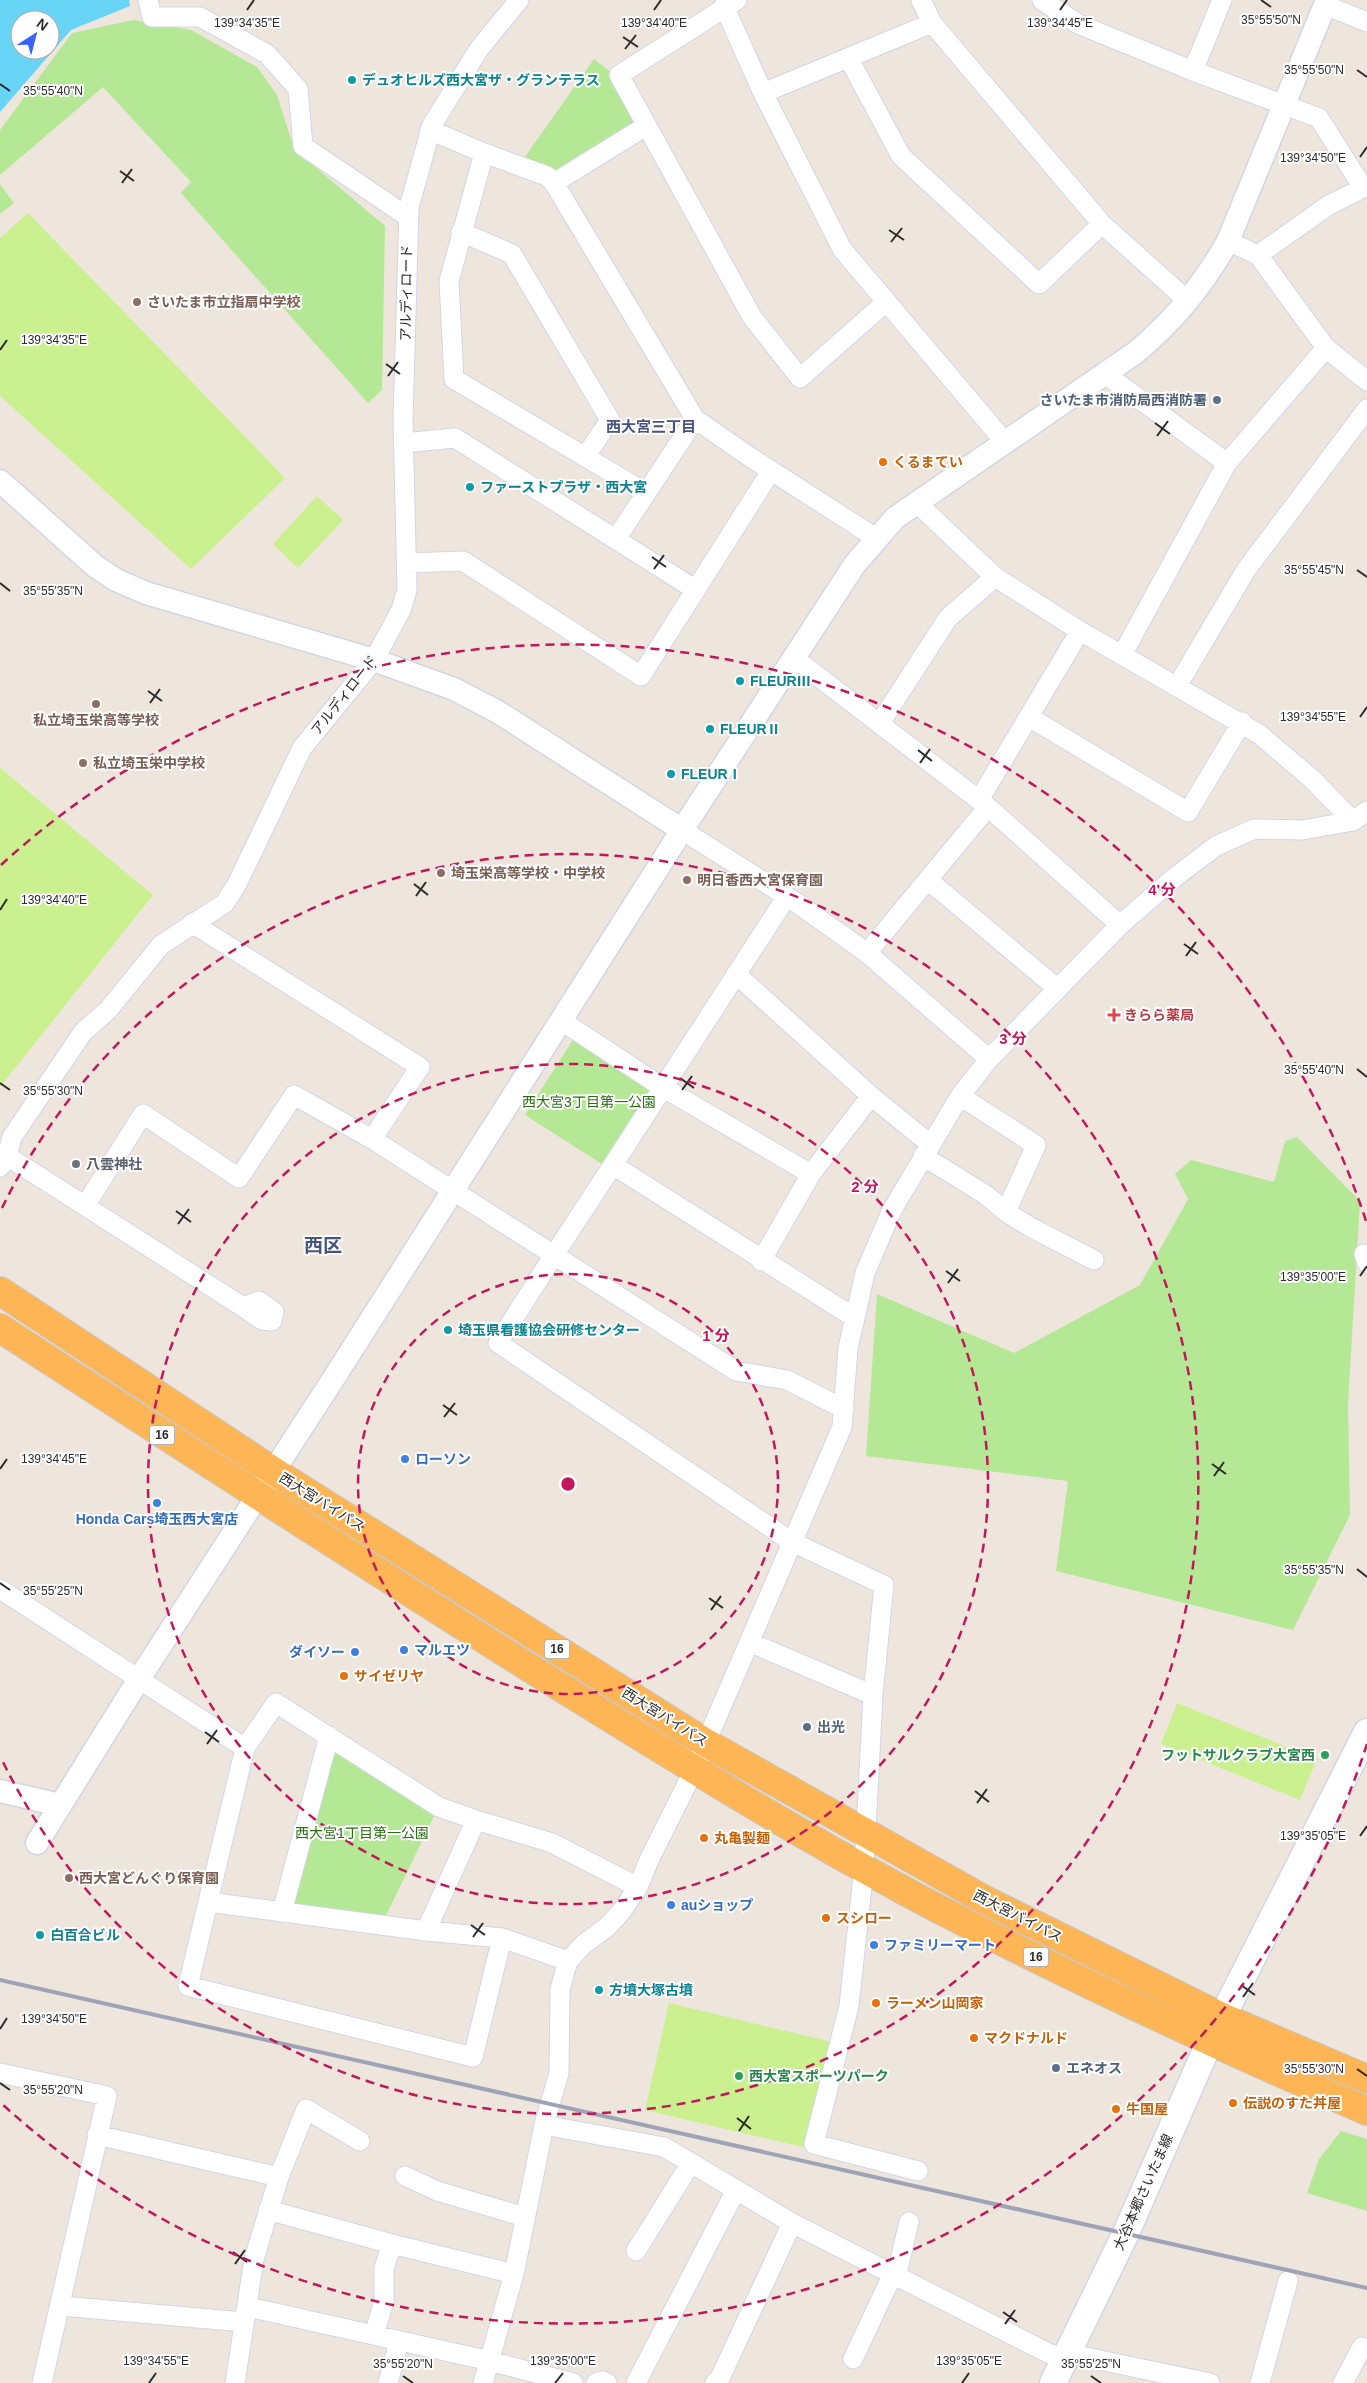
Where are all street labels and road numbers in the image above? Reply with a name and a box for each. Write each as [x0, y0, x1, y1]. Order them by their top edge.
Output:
street label: アルディロード [397, 244, 415, 342]
street label: アルディロード [308, 652, 380, 738]
road number: 16 [150, 1426, 174, 1444]
street label: 西大宮バイパス [276, 1469, 368, 1535]
road number: 16 [544, 1640, 570, 1658]
street label: 西大宮バイパス [619, 1684, 711, 1750]
street label: 西大宮バイパス [971, 1887, 1065, 1945]
road number: 16 [1024, 1948, 1048, 1966]
street label: 大谷本郷さいたま線 [1110, 2131, 1176, 2253]

